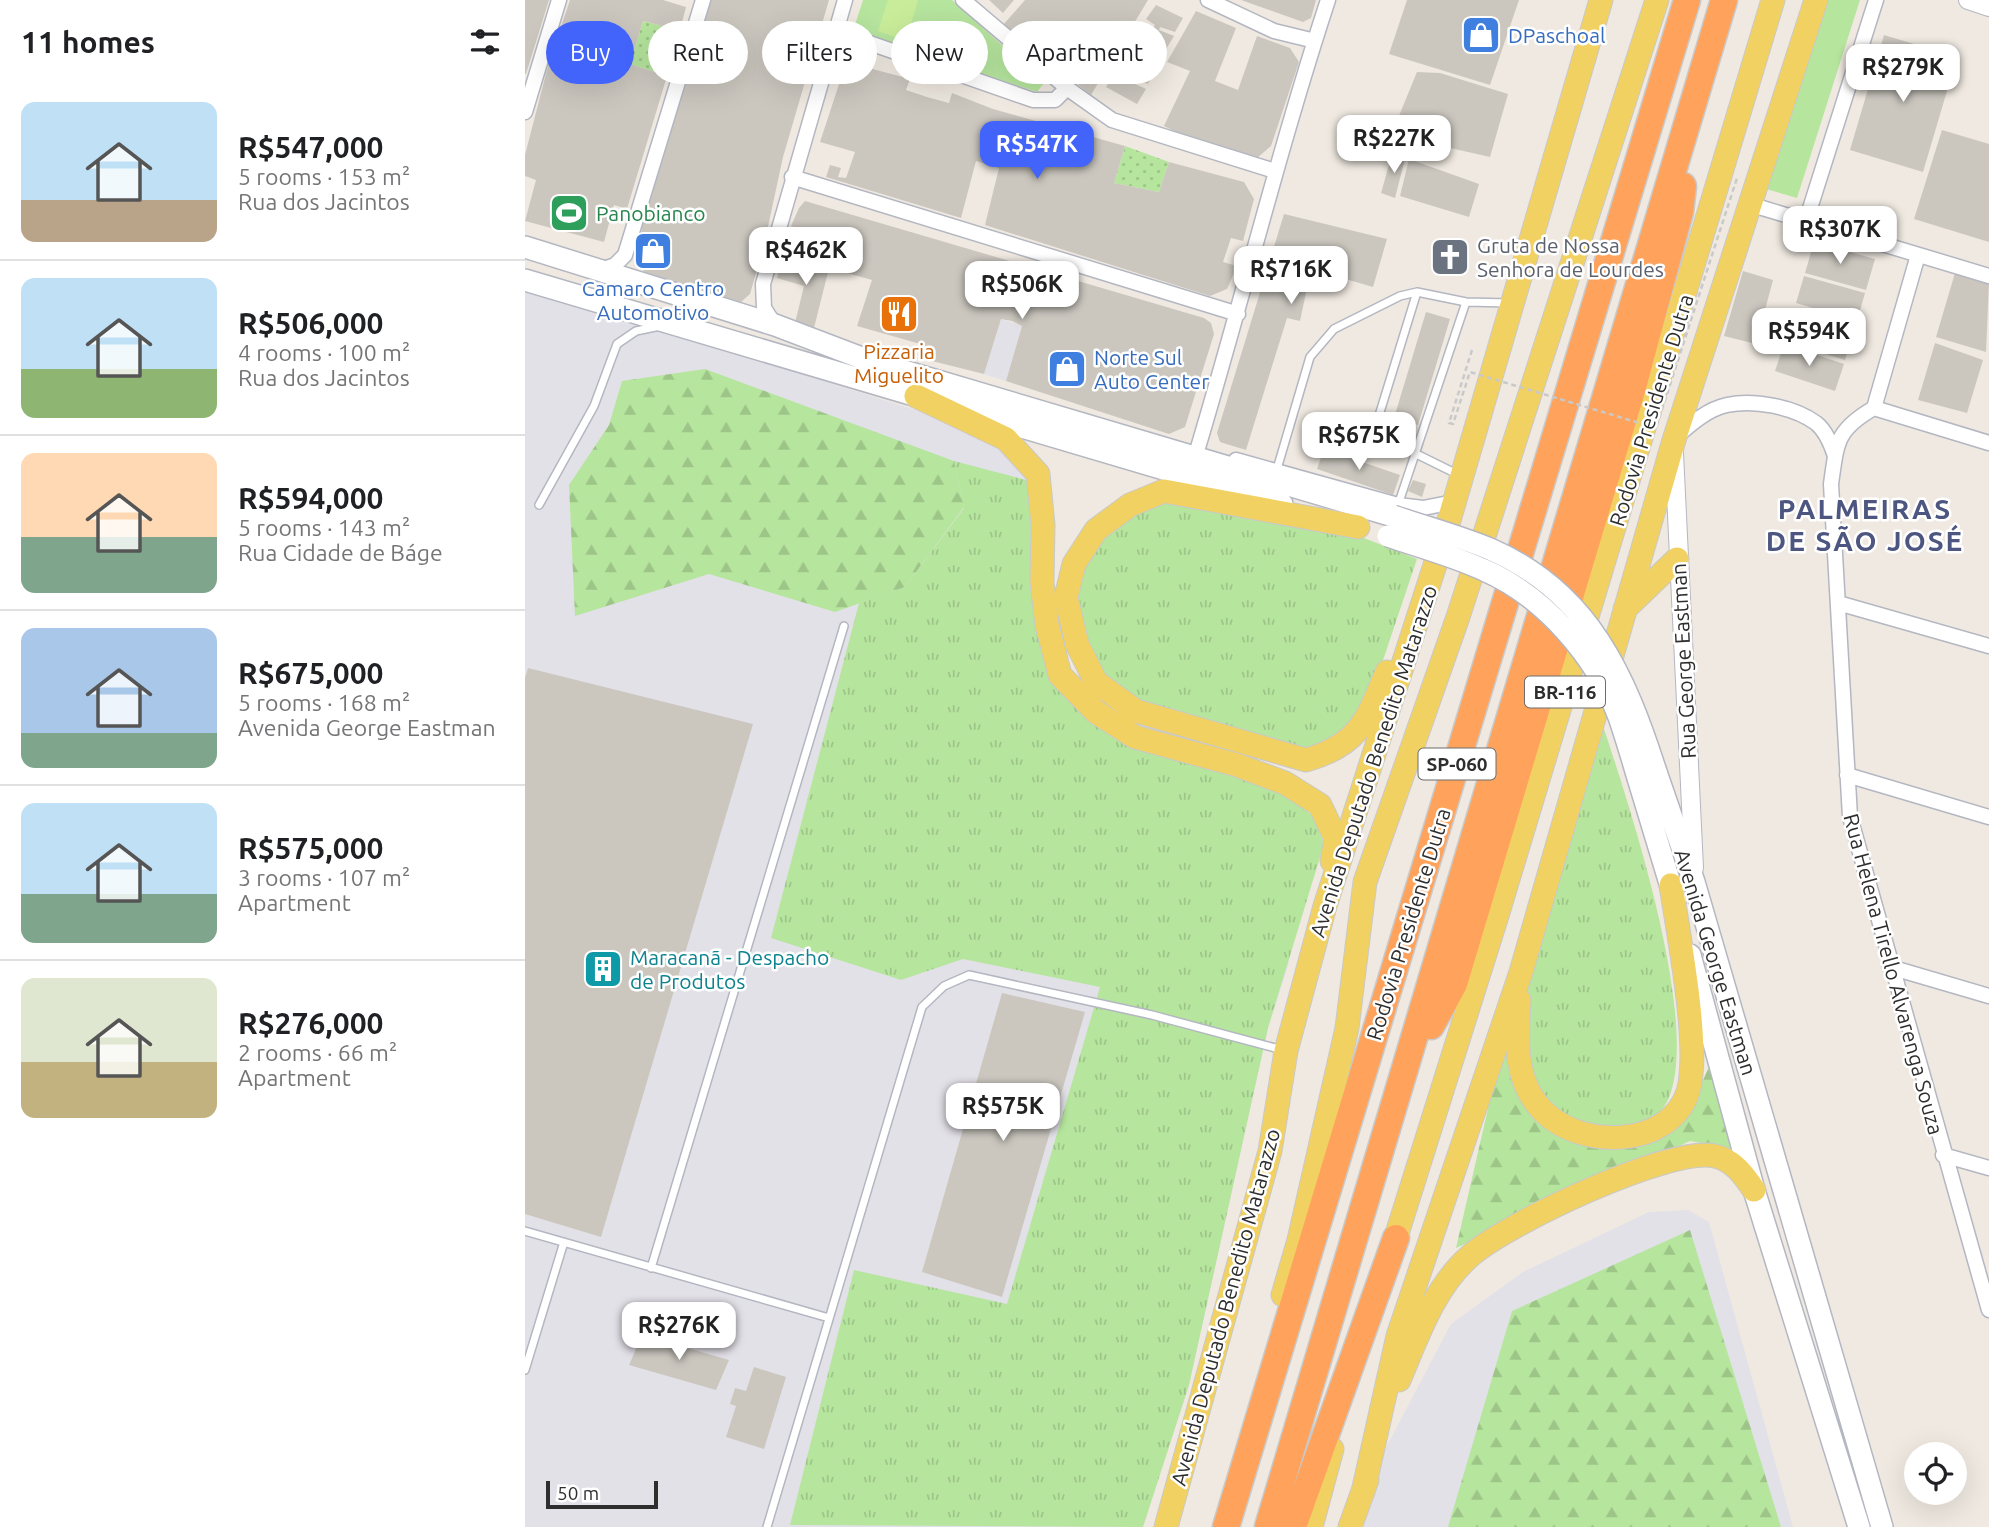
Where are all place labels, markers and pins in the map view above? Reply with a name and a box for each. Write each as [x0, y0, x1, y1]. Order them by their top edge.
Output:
shop icon: DPaschoal [1460, 14, 1502, 56]
place label: DPaschoal [1508, 23, 1605, 47]
pin: R$279K [1846, 44, 1960, 104]
pin: R$227K [1337, 116, 1451, 175]
pin: R$547K [980, 122, 1094, 181]
sports icon: Panobianco [548, 192, 590, 234]
place label: Panobianco [596, 201, 706, 225]
pin: R$307K [1783, 206, 1897, 266]
pin: R$462K [749, 228, 863, 287]
shop icon: Camaro Centro Automotivo [632, 230, 674, 272]
place label: Gruta de Nossa Senhora de Lourdes [1477, 233, 1664, 281]
church icon: Gruta de Nossa Senhora de Lourdes [1429, 236, 1471, 278]
pin: R$716K [1234, 246, 1348, 306]
pin: R$506K [965, 262, 1079, 321]
place label: Camaro Centro Automotivo [582, 276, 724, 324]
restaurant icon: Pizzaria Miguelito [878, 293, 920, 335]
pin: R$594K [1752, 308, 1866, 368]
place label: Pizzaria Miguelito [854, 339, 944, 387]
place label: Norte Sul Auto Center [1094, 345, 1209, 393]
shop icon: Norte Sul Auto Center [1046, 348, 1088, 390]
pin: R$675K [1302, 412, 1416, 472]
place label: Maracanã - Despacho de Produtos [630, 945, 829, 993]
building icon: Maracanã - Despacho de Produtos [582, 948, 624, 990]
pin: R$575K [946, 1084, 1060, 1143]
pin: R$276K [622, 1302, 736, 1362]

